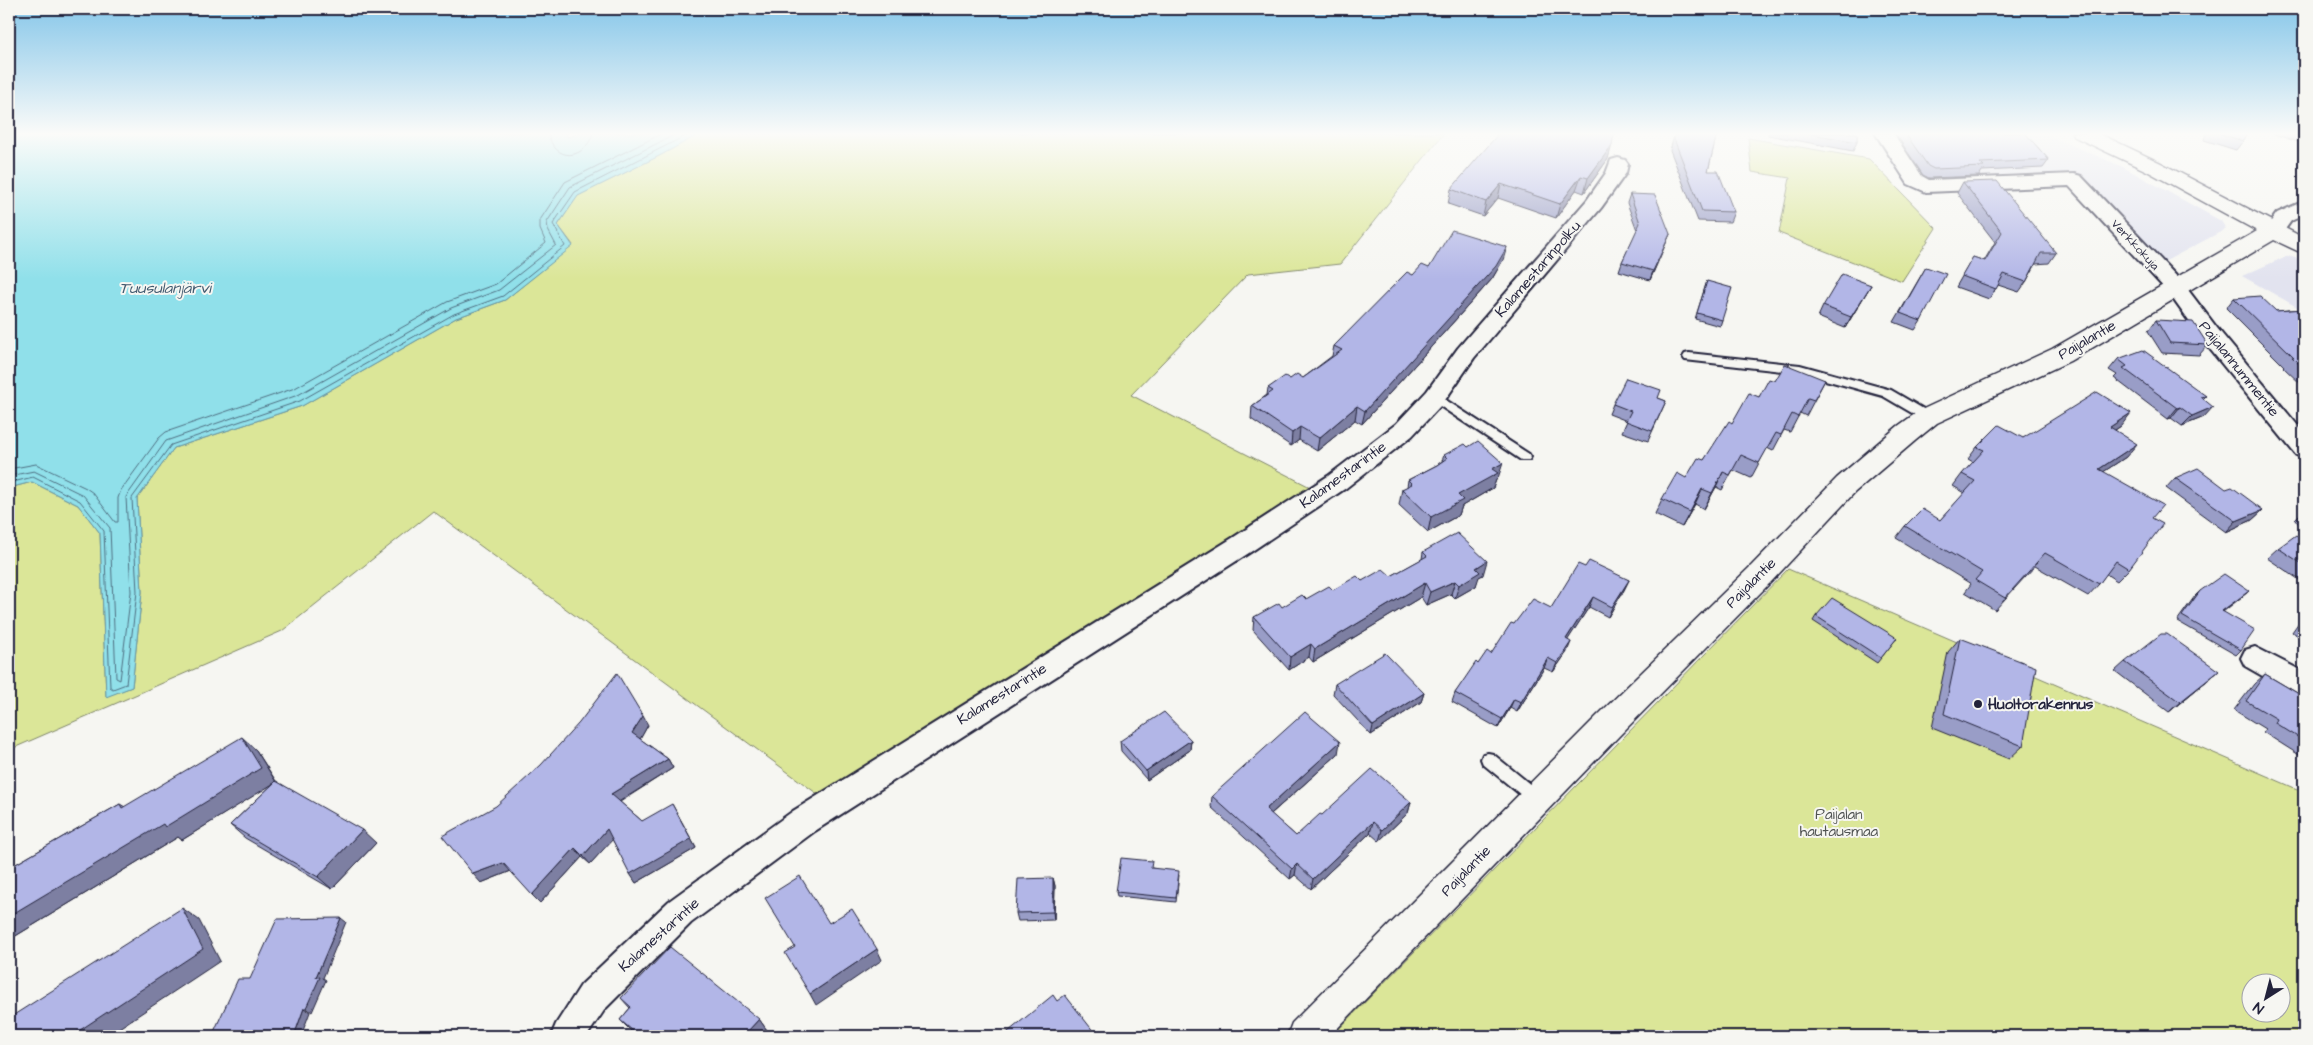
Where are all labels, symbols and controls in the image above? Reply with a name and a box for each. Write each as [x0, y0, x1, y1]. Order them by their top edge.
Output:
street label: Kalamestarinpolku [1490, 216, 1586, 322]
street label: Verkkokuja [2107, 216, 2163, 274]
water label: Tuusulanjärvi [119, 277, 213, 299]
street label: Paijalantie [2054, 315, 2120, 365]
street label: Paijalannummentie [2194, 317, 2284, 421]
street label: Kalamestarintie [1295, 436, 1391, 514]
street label: Paijalantie [1721, 553, 1781, 613]
street label: Kalamestarintie [953, 658, 1051, 730]
place label: Huoltorakennus [1988, 694, 2094, 715]
marker: Huoltorakennus [1972, 698, 1984, 710]
park label: Paijalan hautausmaa [1800, 804, 1879, 842]
street label: Paijalantie [1436, 841, 1496, 901]
street label: Kalamestarintie [614, 893, 704, 977]
north arrow [2240, 972, 2290, 1022]
text: N [2249, 997, 2268, 1018]

